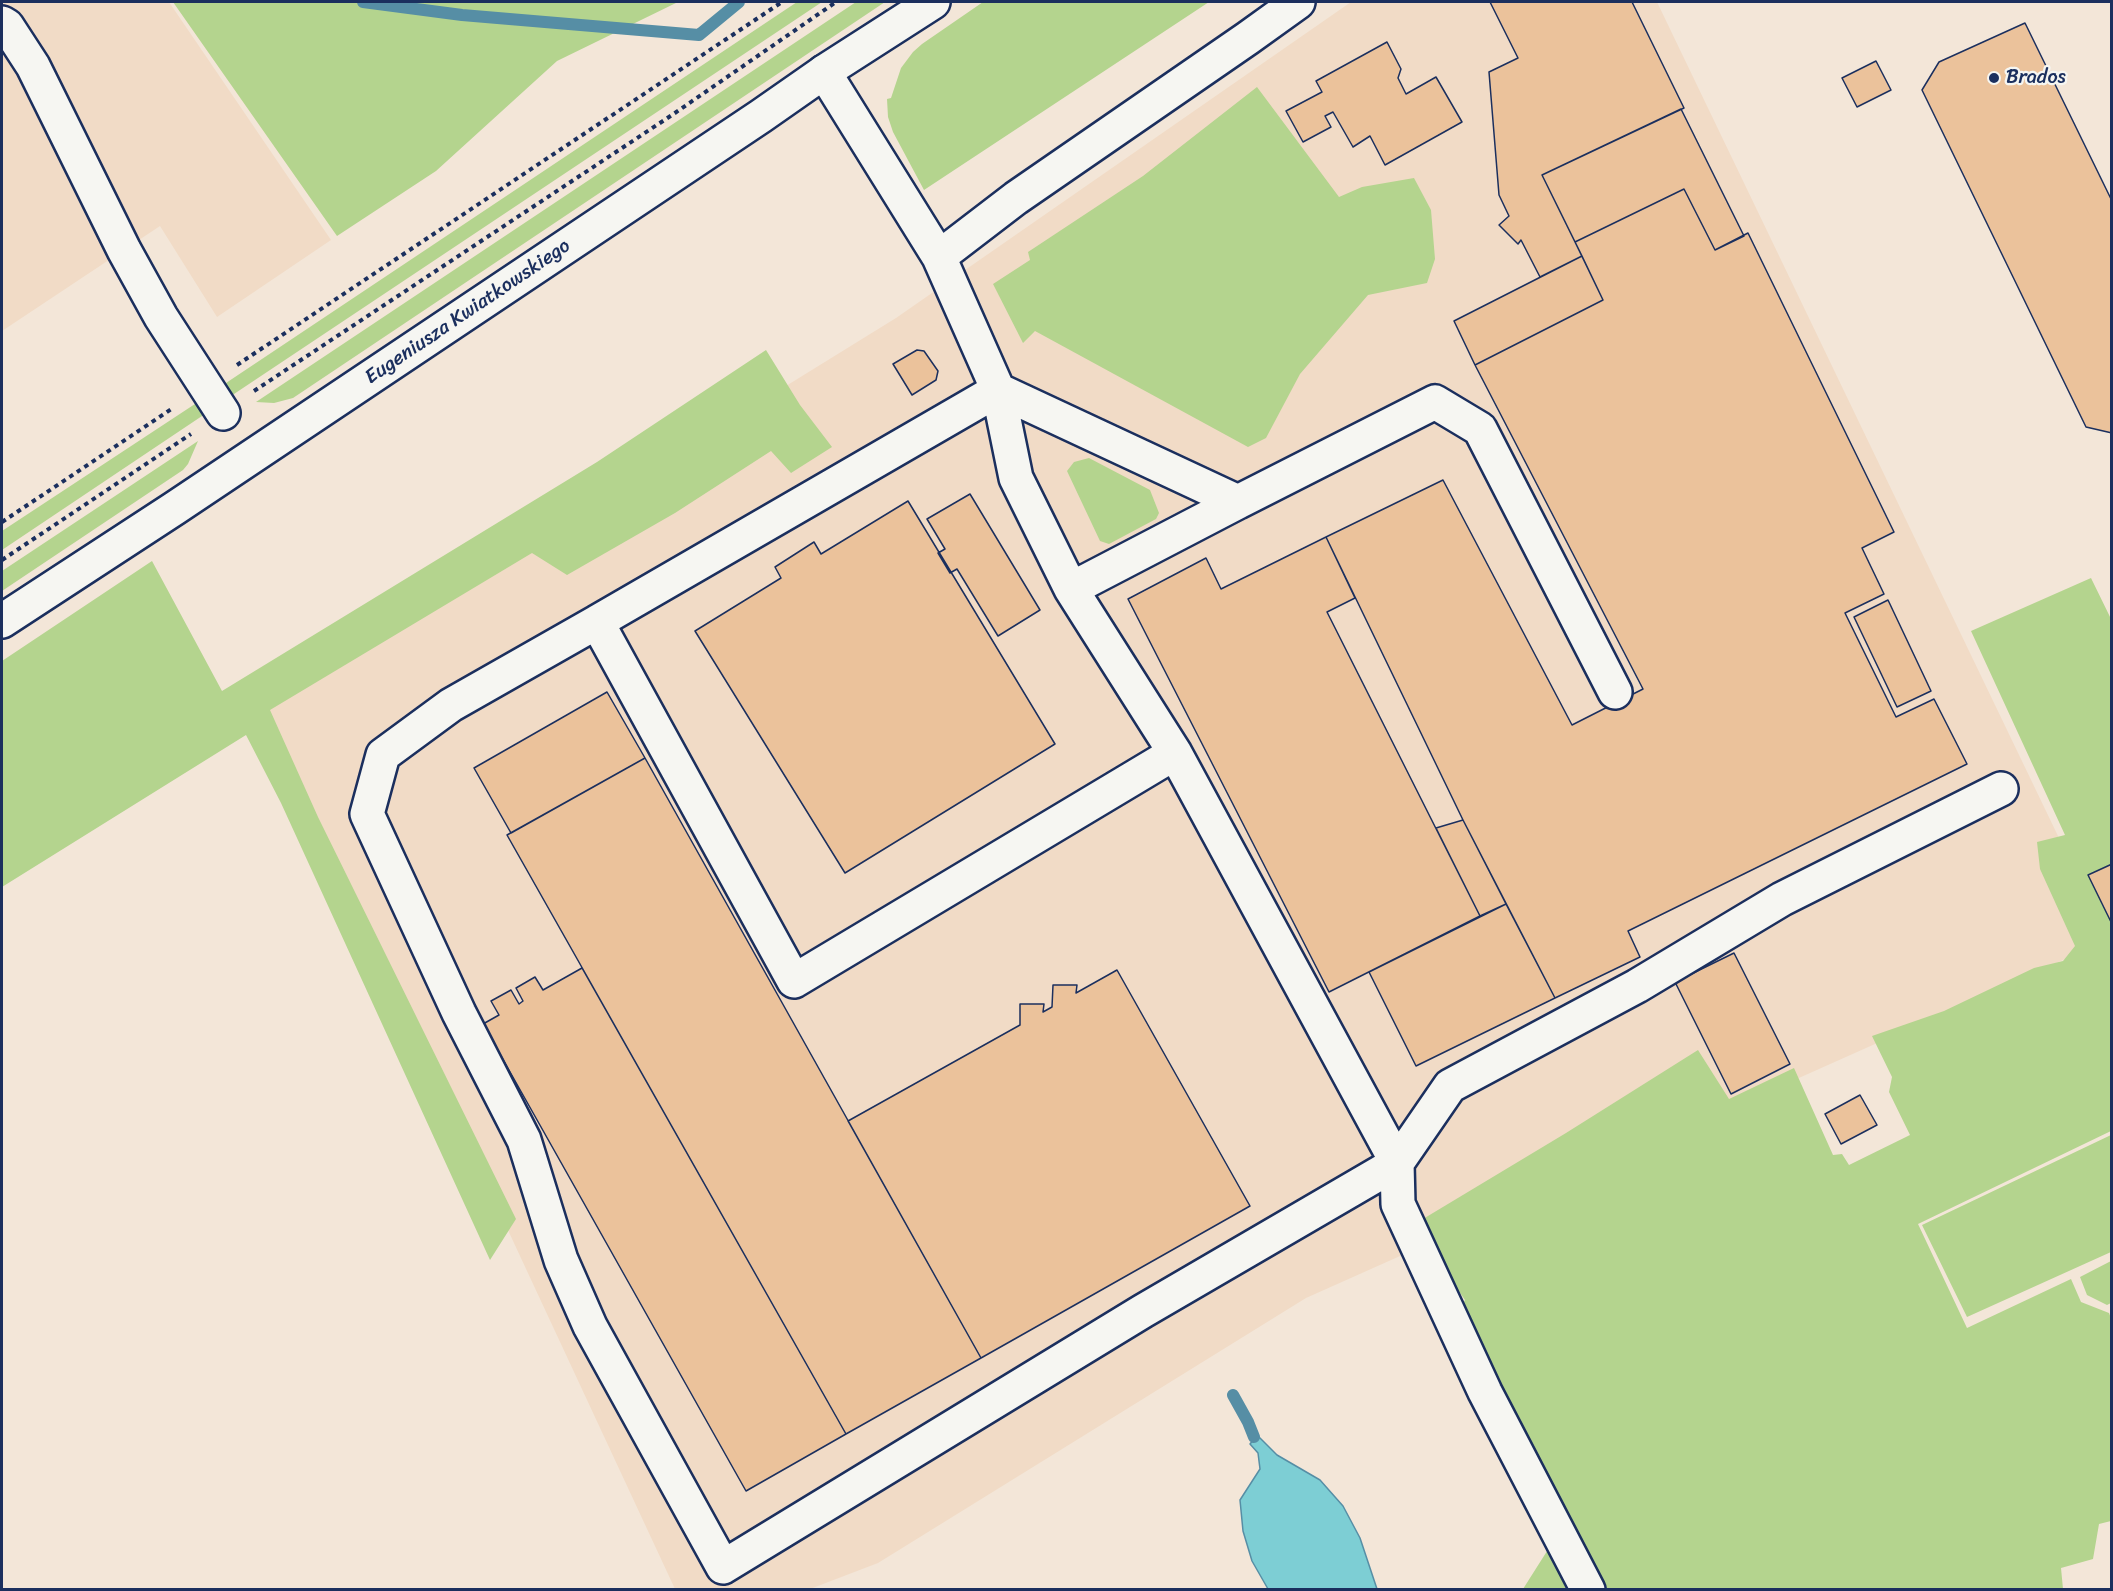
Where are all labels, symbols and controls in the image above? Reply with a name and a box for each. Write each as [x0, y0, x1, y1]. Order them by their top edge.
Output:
place label: Brados [2006, 66, 2066, 90]
marker: Brados [1987, 71, 2001, 85]
street label: Eugeniusza Kwiatkowskiego [361, 234, 575, 390]

